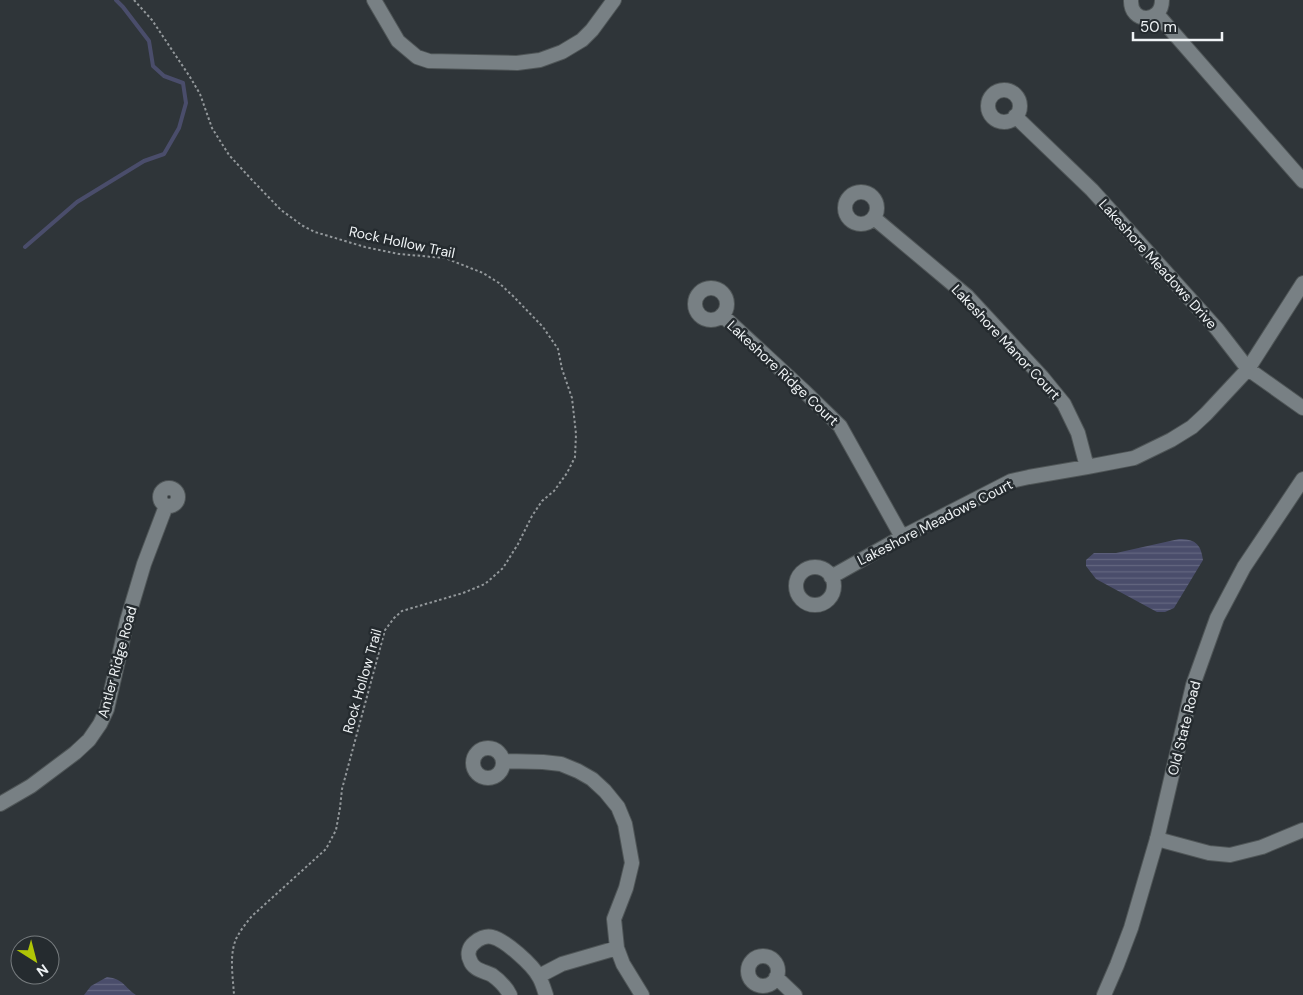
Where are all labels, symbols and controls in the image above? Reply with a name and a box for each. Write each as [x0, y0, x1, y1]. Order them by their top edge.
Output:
scale bar [1133, 10, 1222, 42]
text: 50 m [1140, 17, 1177, 37]
street label: Lakeshore Meadows Drive [1095, 195, 1221, 333]
street label: Rock Hollow Trail [347, 222, 457, 262]
street label: Lakeshore Manor Court [948, 281, 1064, 403]
street label: Lakeshore Ridge Court [723, 317, 843, 429]
street label: Lakeshore Meadows Court [854, 475, 1016, 569]
street label: Antler Ridge Road [93, 604, 141, 720]
street label: Rock Hollow Trail [338, 627, 386, 735]
street label: Old State Road [1164, 679, 1204, 777]
north arrow [10, 935, 60, 985]
text: N [33, 960, 52, 981]

